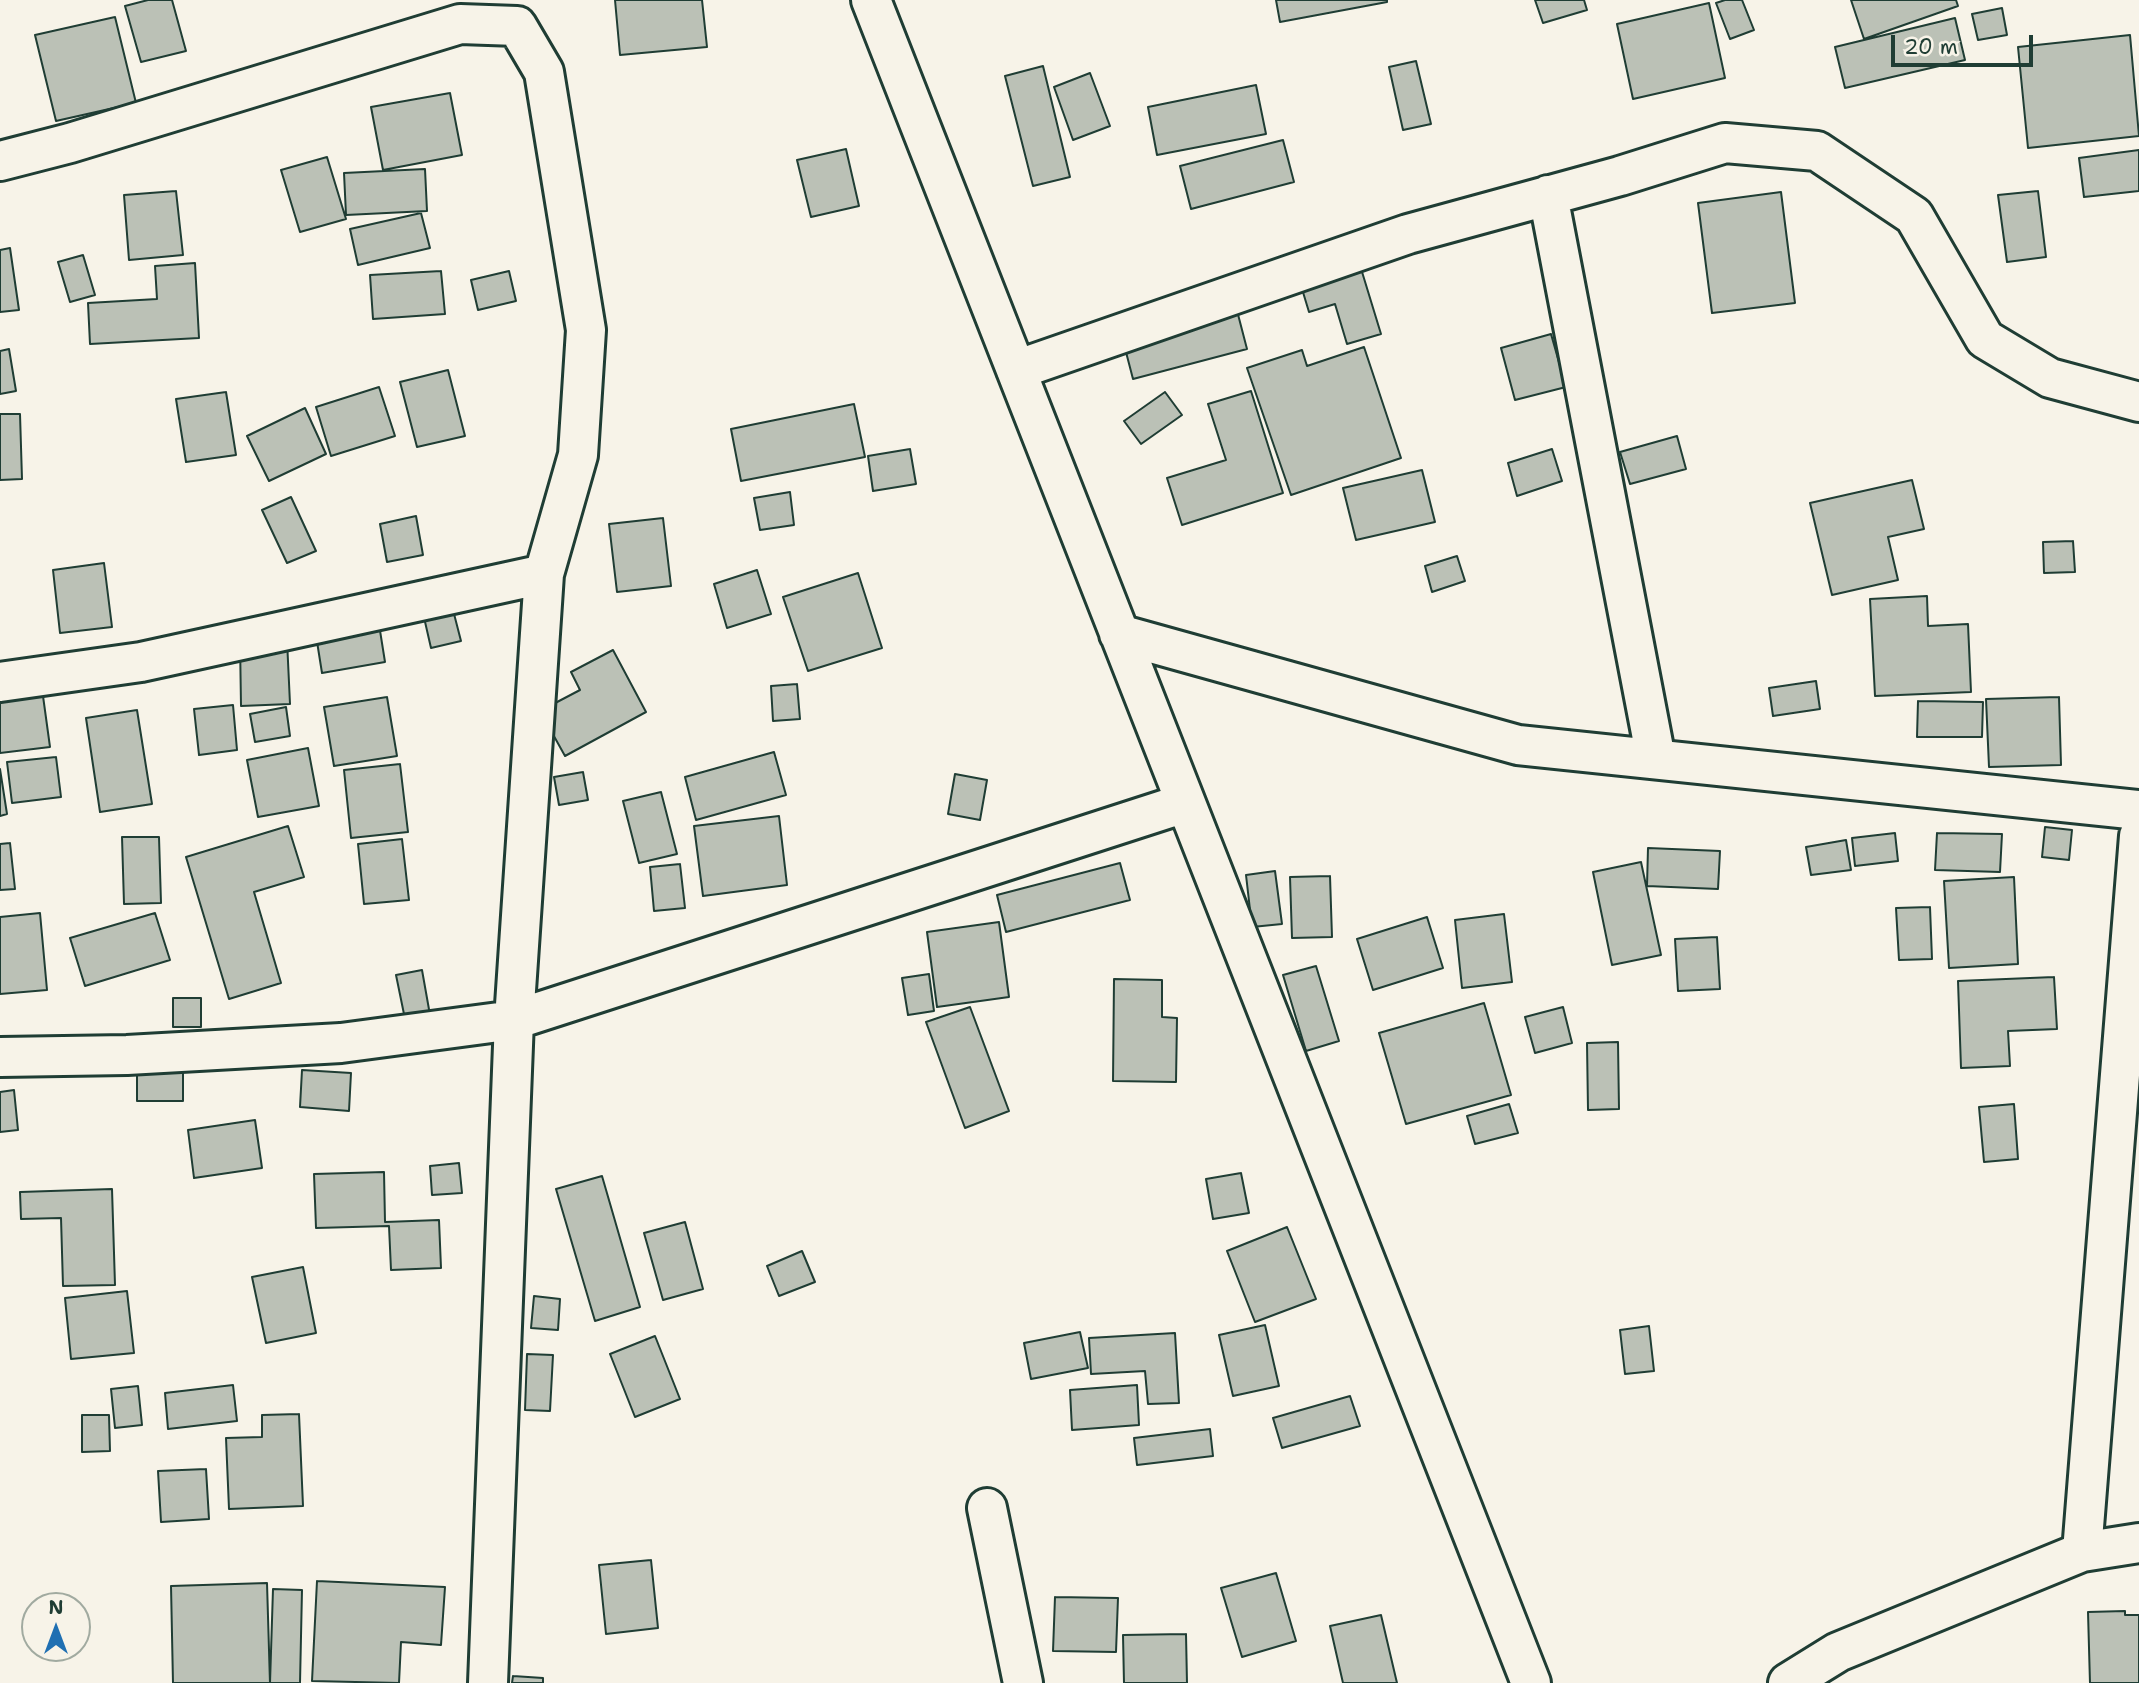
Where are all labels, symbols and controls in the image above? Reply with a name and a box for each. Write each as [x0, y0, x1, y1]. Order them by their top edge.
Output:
scale bar [1894, 21, 2036, 65]
text: 20 m [1904, 33, 1958, 61]
north arrow [21, 1592, 91, 1662]
text: N [48, 1595, 64, 1620]

